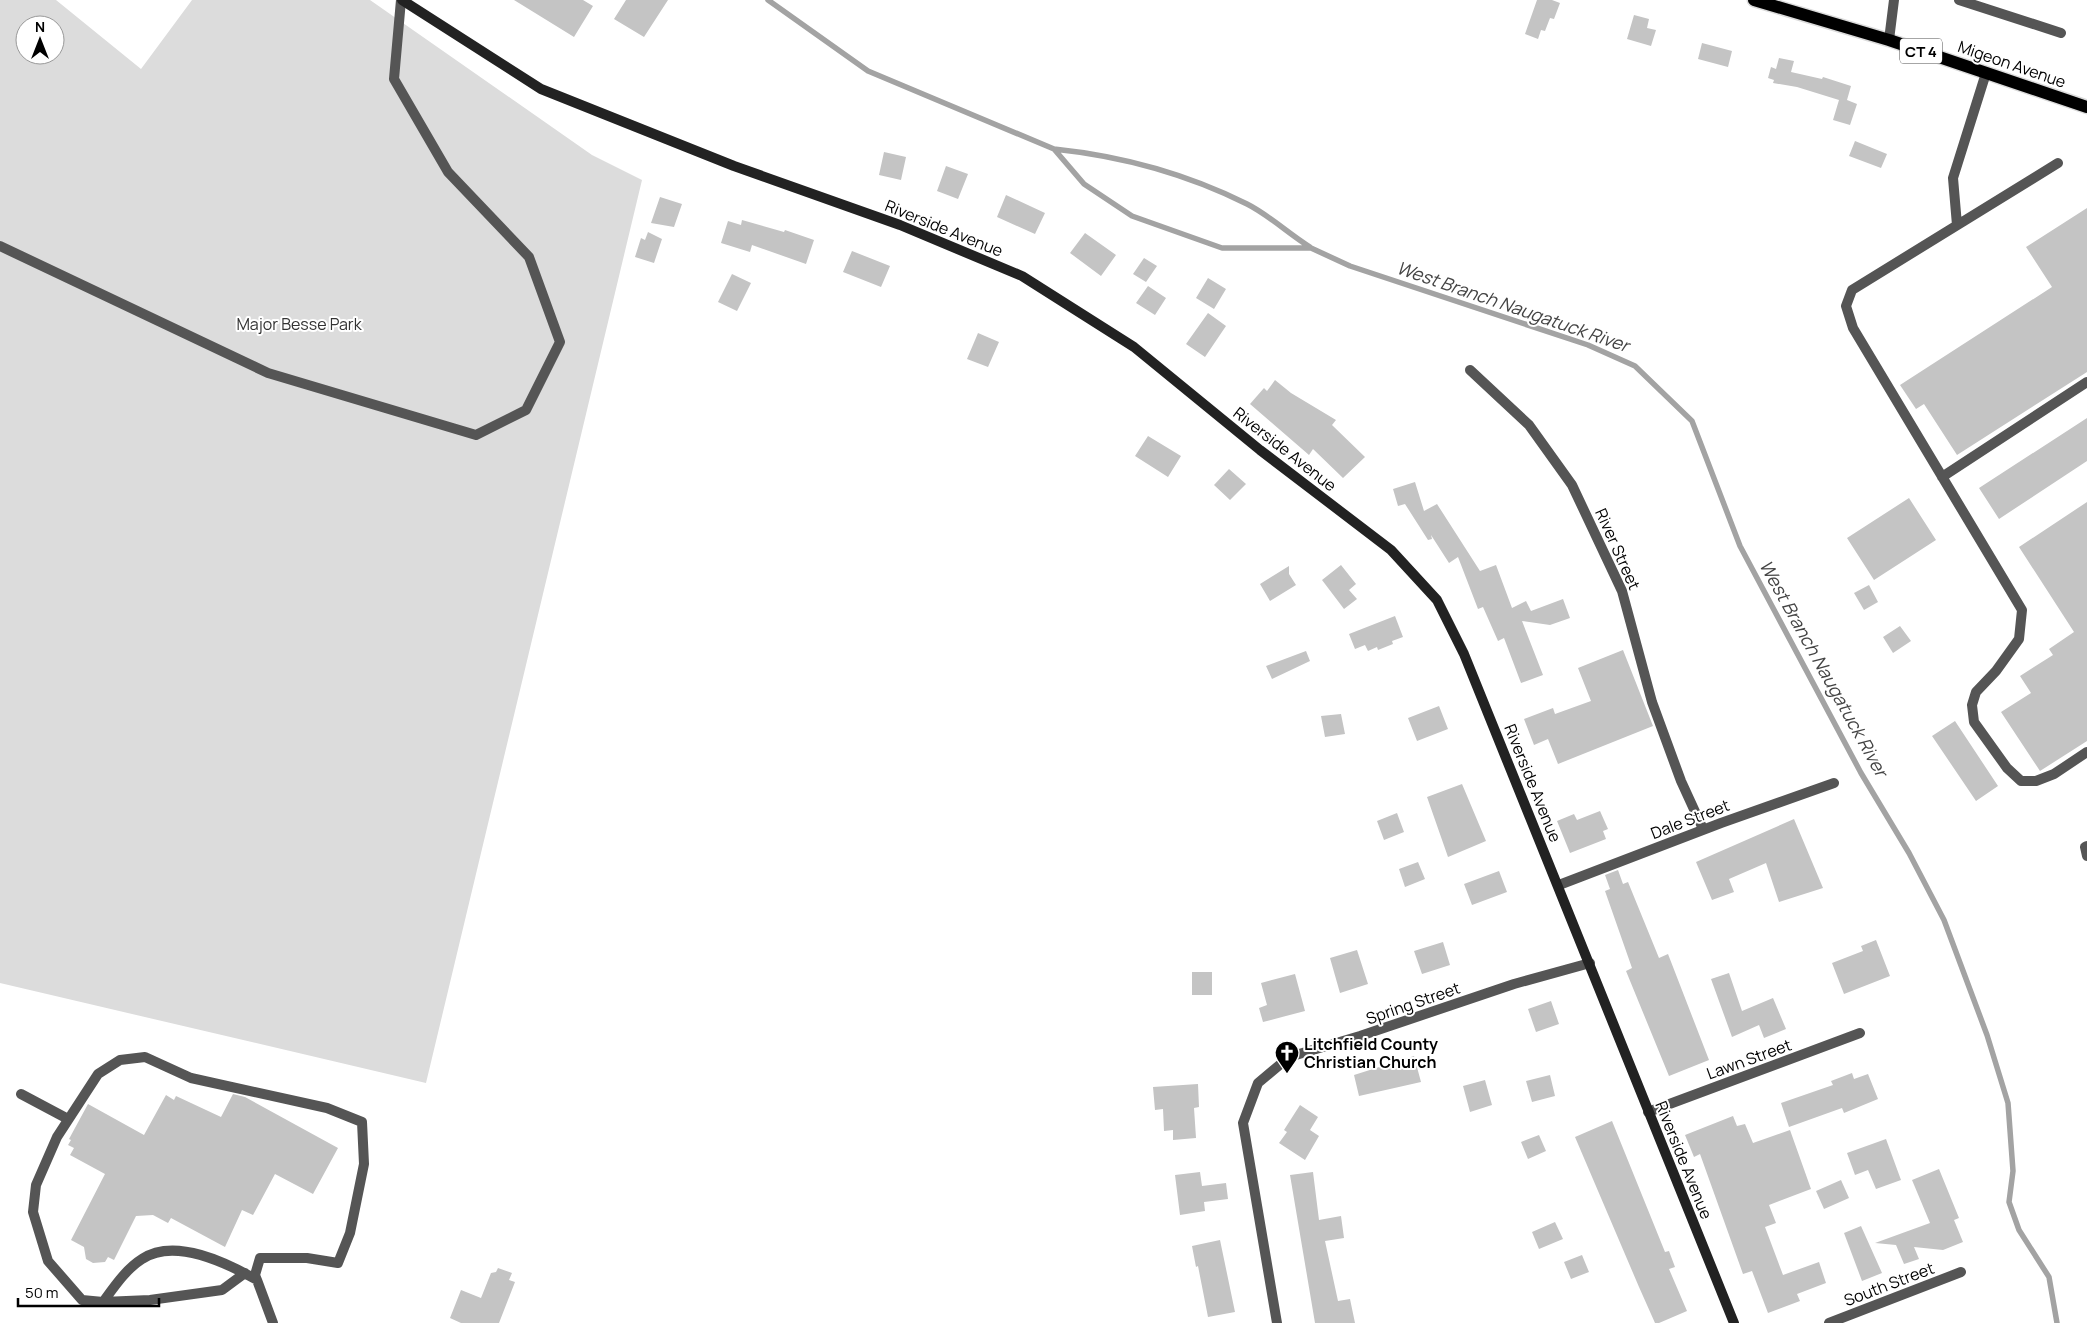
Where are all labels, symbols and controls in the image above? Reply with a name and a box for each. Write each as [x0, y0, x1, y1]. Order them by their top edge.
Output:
north arrow [15, 15, 65, 65]
text: N [35, 17, 45, 36]
street label: Migeon Avenue [1955, 35, 2069, 93]
road number: CT 4 [1900, 38, 1942, 64]
street label: Riverside Avenue [882, 194, 1006, 262]
water label: West Branch Naugatuck River [1394, 255, 1635, 358]
park label: Major Besse Park [236, 313, 363, 335]
street label: Riverside Avenue [1229, 402, 1341, 496]
street label: River Street [1590, 505, 1646, 593]
water label: West Branch Naugatuck River [1754, 555, 1895, 783]
street label: Riverside Avenue [1499, 721, 1567, 845]
street label: Dale Street [1647, 794, 1733, 844]
street label: Spring Street [1363, 977, 1463, 1029]
place label: Litchfield County Christian Church [1304, 1033, 1438, 1073]
street label: Lawn Street [1704, 1033, 1794, 1085]
church icon: Litchfield County Christian Church [1274, 1040, 1300, 1074]
street label: Riverside Avenue [1650, 1098, 1718, 1222]
street label: South Street [1841, 1257, 1937, 1311]
scale bar [18, 1276, 159, 1308]
text: 50 m [25, 1282, 59, 1303]

